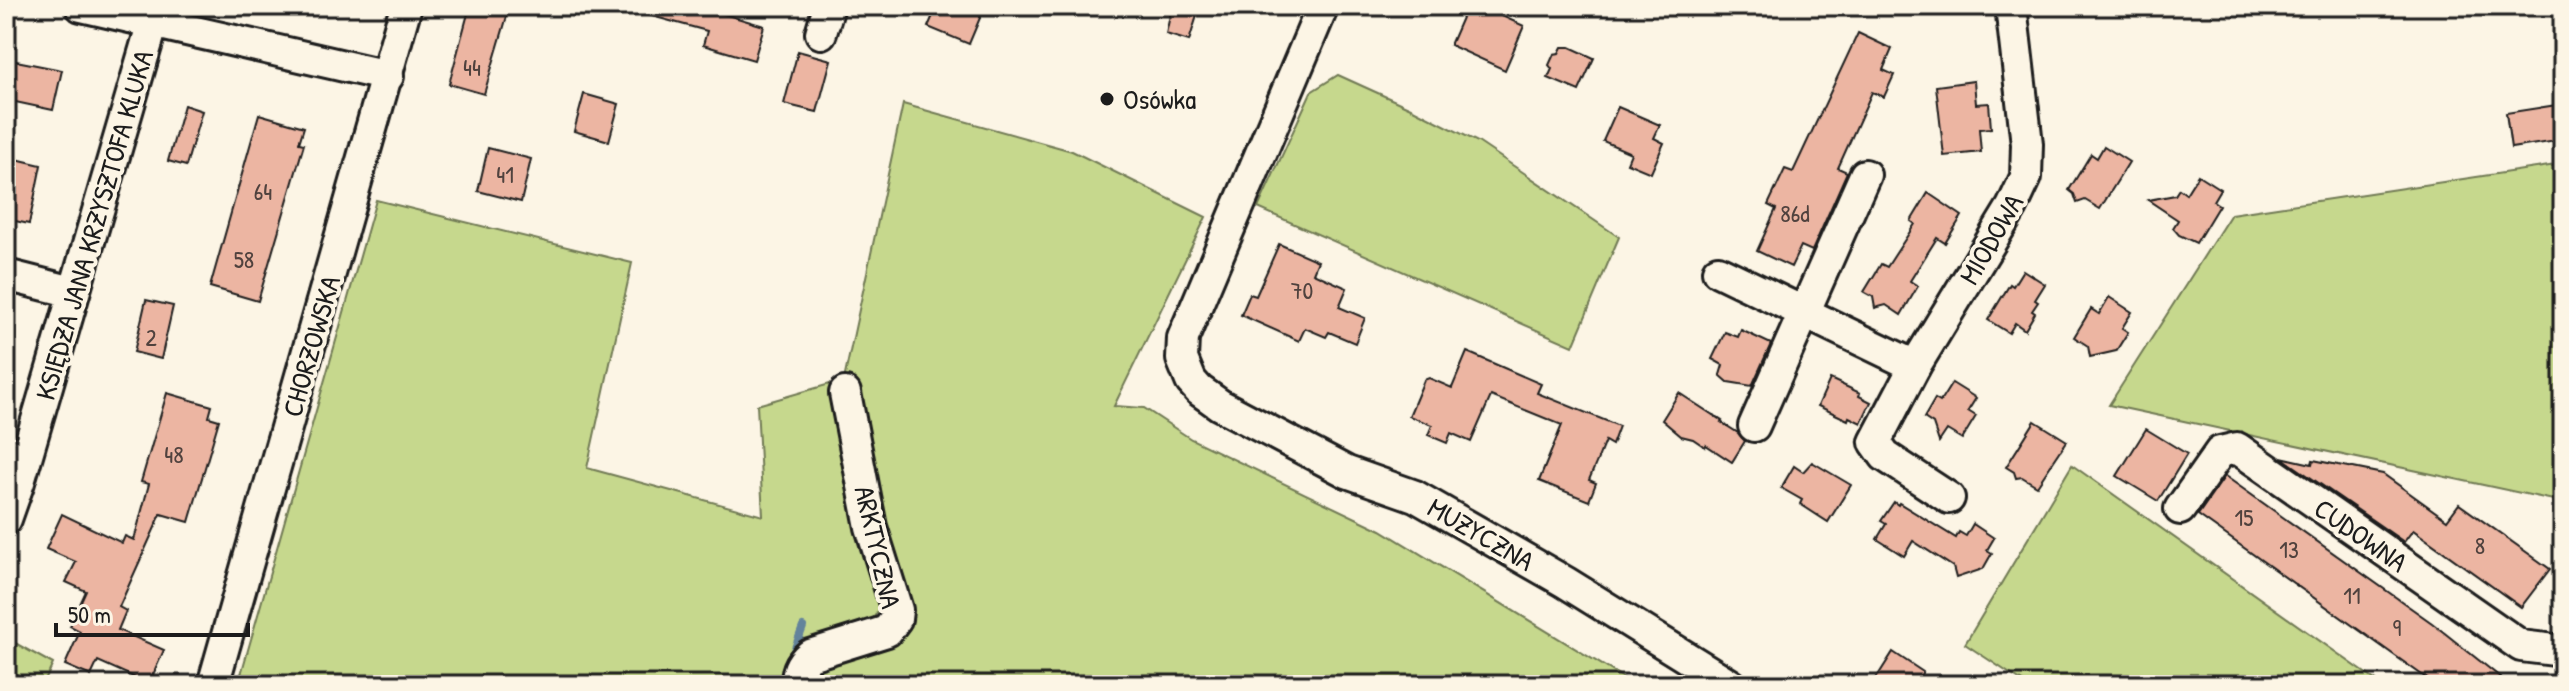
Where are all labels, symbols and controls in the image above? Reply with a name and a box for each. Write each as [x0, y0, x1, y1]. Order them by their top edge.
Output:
street label: KSIĘDZA JANA KRZYSZTOFA KLUKA [26, 45, 162, 404]
house number: 44 [463, 51, 481, 83]
place label: Osówka [1123, 80, 1196, 118]
marker: Osówka [1098, 90, 1116, 108]
house number: 41 [496, 158, 514, 190]
house number: 64 [254, 175, 272, 207]
street label: MIODOWA [1950, 187, 2032, 291]
house number: 86d [1780, 197, 1810, 229]
house number: 58 [234, 243, 254, 275]
street label: CHORZOWSKA [273, 271, 349, 421]
house number: 70 [1291, 274, 1313, 306]
house number: 2 [145, 321, 157, 353]
house number: 48 [164, 438, 184, 470]
street label: ARKTYCZNA [845, 482, 911, 612]
street label: MUZYCZNA [1421, 488, 1541, 580]
street label: CUDOWNA [2307, 489, 2415, 581]
house number: 15 [2235, 501, 2253, 533]
house number: 8 [2475, 529, 2485, 561]
house number: 13 [2279, 533, 2299, 565]
house number: 11 [2343, 579, 2361, 611]
scale bar [56, 587, 248, 637]
text: 50 m [68, 598, 111, 630]
house number: 9 [2393, 611, 2402, 643]

